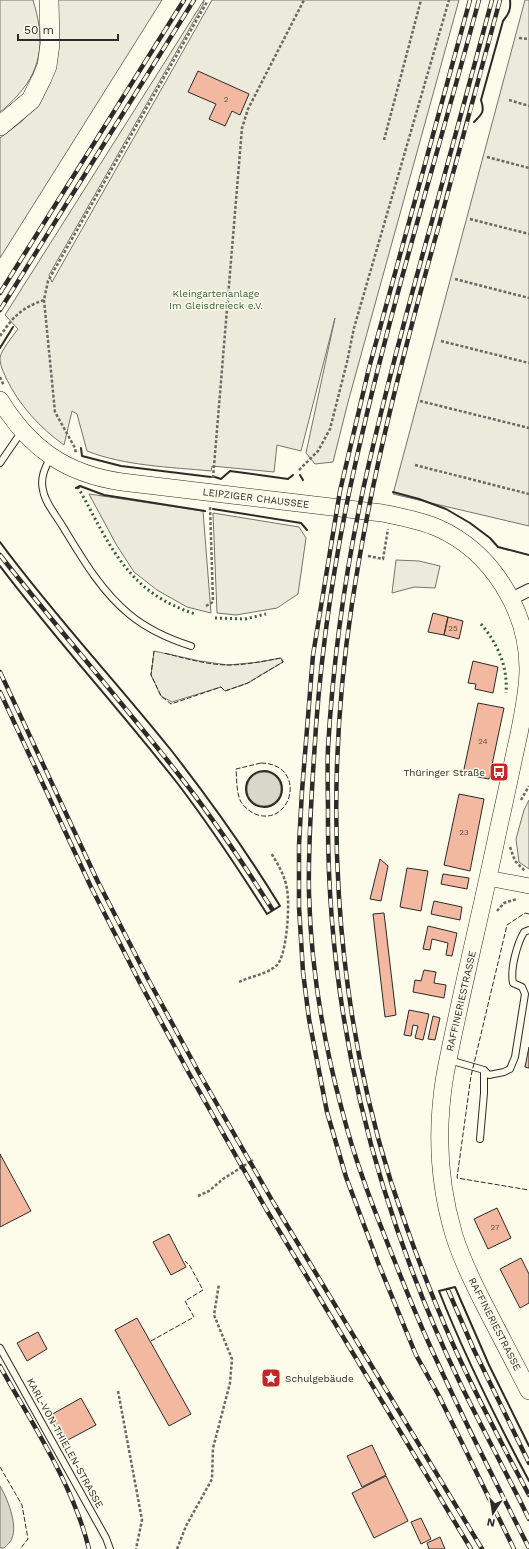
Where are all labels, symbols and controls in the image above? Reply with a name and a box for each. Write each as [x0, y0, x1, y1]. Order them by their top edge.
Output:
scale bar [18, 16, 118, 42]
text: 50 m [24, 23, 54, 37]
house number: 2 [224, 95, 229, 104]
park label: Kleingartenanlage Im Gleisdreieck e.V. [169, 288, 263, 311]
street label: LEIPZIGER CHAUSSEE [202, 486, 310, 510]
house number: 25 [448, 624, 458, 633]
house number: 24 [478, 737, 488, 746]
bus stop icon: Thüringer Straße [488, 761, 510, 783]
place label: Thüringer Straße [403, 767, 485, 778]
house number: 23 [459, 828, 469, 837]
street label: RAFFINERIESTRASSE [444, 950, 478, 1052]
house number: 27 [491, 1223, 500, 1232]
street label: RAFFINERIESTRASSE [467, 1276, 523, 1372]
place icon: Schulgebäude [260, 1367, 282, 1389]
place label: Schulgebäude [285, 1373, 354, 1384]
street label: KARL-VON-THIELEN-STRASSE [25, 1376, 105, 1510]
north arrow [473, 1493, 513, 1533]
text: N [486, 1515, 496, 1529]

